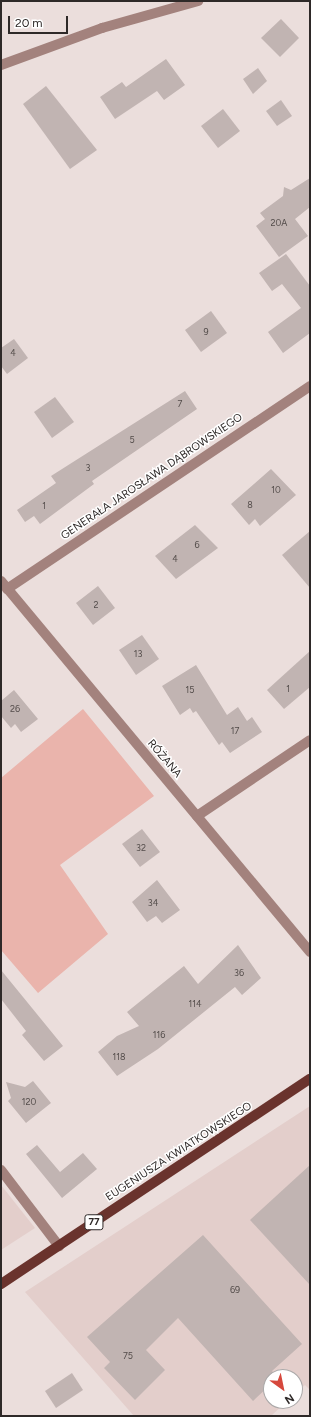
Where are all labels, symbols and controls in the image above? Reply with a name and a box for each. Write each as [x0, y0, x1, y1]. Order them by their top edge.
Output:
scale bar [10, 8, 70, 34]
text: 20 m [15, 16, 43, 30]
house number: 20A [271, 218, 287, 228]
house number: 9 [203, 327, 209, 337]
house number: 4 [10, 348, 16, 358]
house number: 7 [178, 399, 182, 409]
street label: GENERAŁA JAROSŁAWA DĄBROWSKIEGO [59, 411, 245, 543]
house number: 5 [129, 435, 135, 445]
house number: 3 [86, 463, 90, 473]
house number: 10 [271, 485, 281, 495]
house number: 8 [247, 500, 253, 510]
house number: 1 [42, 501, 46, 511]
house number: 6 [194, 540, 200, 550]
house number: 4 [172, 554, 178, 564]
house number: 2 [93, 600, 99, 610]
house number: 13 [134, 649, 142, 659]
house number: 1 [286, 684, 290, 694]
house number: 15 [186, 685, 194, 695]
house number: 26 [10, 704, 20, 714]
house number: 17 [231, 726, 239, 736]
street label: RÓŻANA [144, 737, 184, 781]
house number: 32 [136, 843, 146, 853]
house number: 34 [148, 898, 158, 908]
house number: 36 [234, 968, 244, 978]
house number: 114 [188, 999, 202, 1009]
house number: 116 [153, 1030, 165, 1040]
house number: 118 [113, 1052, 125, 1062]
house number: 120 [22, 1097, 36, 1107]
street label: EUGENIUSZA KWIATKOWSKIEGO [103, 1100, 255, 1204]
road number: 77 [84, 1214, 104, 1230]
house number: 69 [230, 1285, 240, 1295]
house number: 75 [123, 1351, 133, 1361]
north arrow [263, 1369, 303, 1409]
text: N [282, 1391, 296, 1406]

